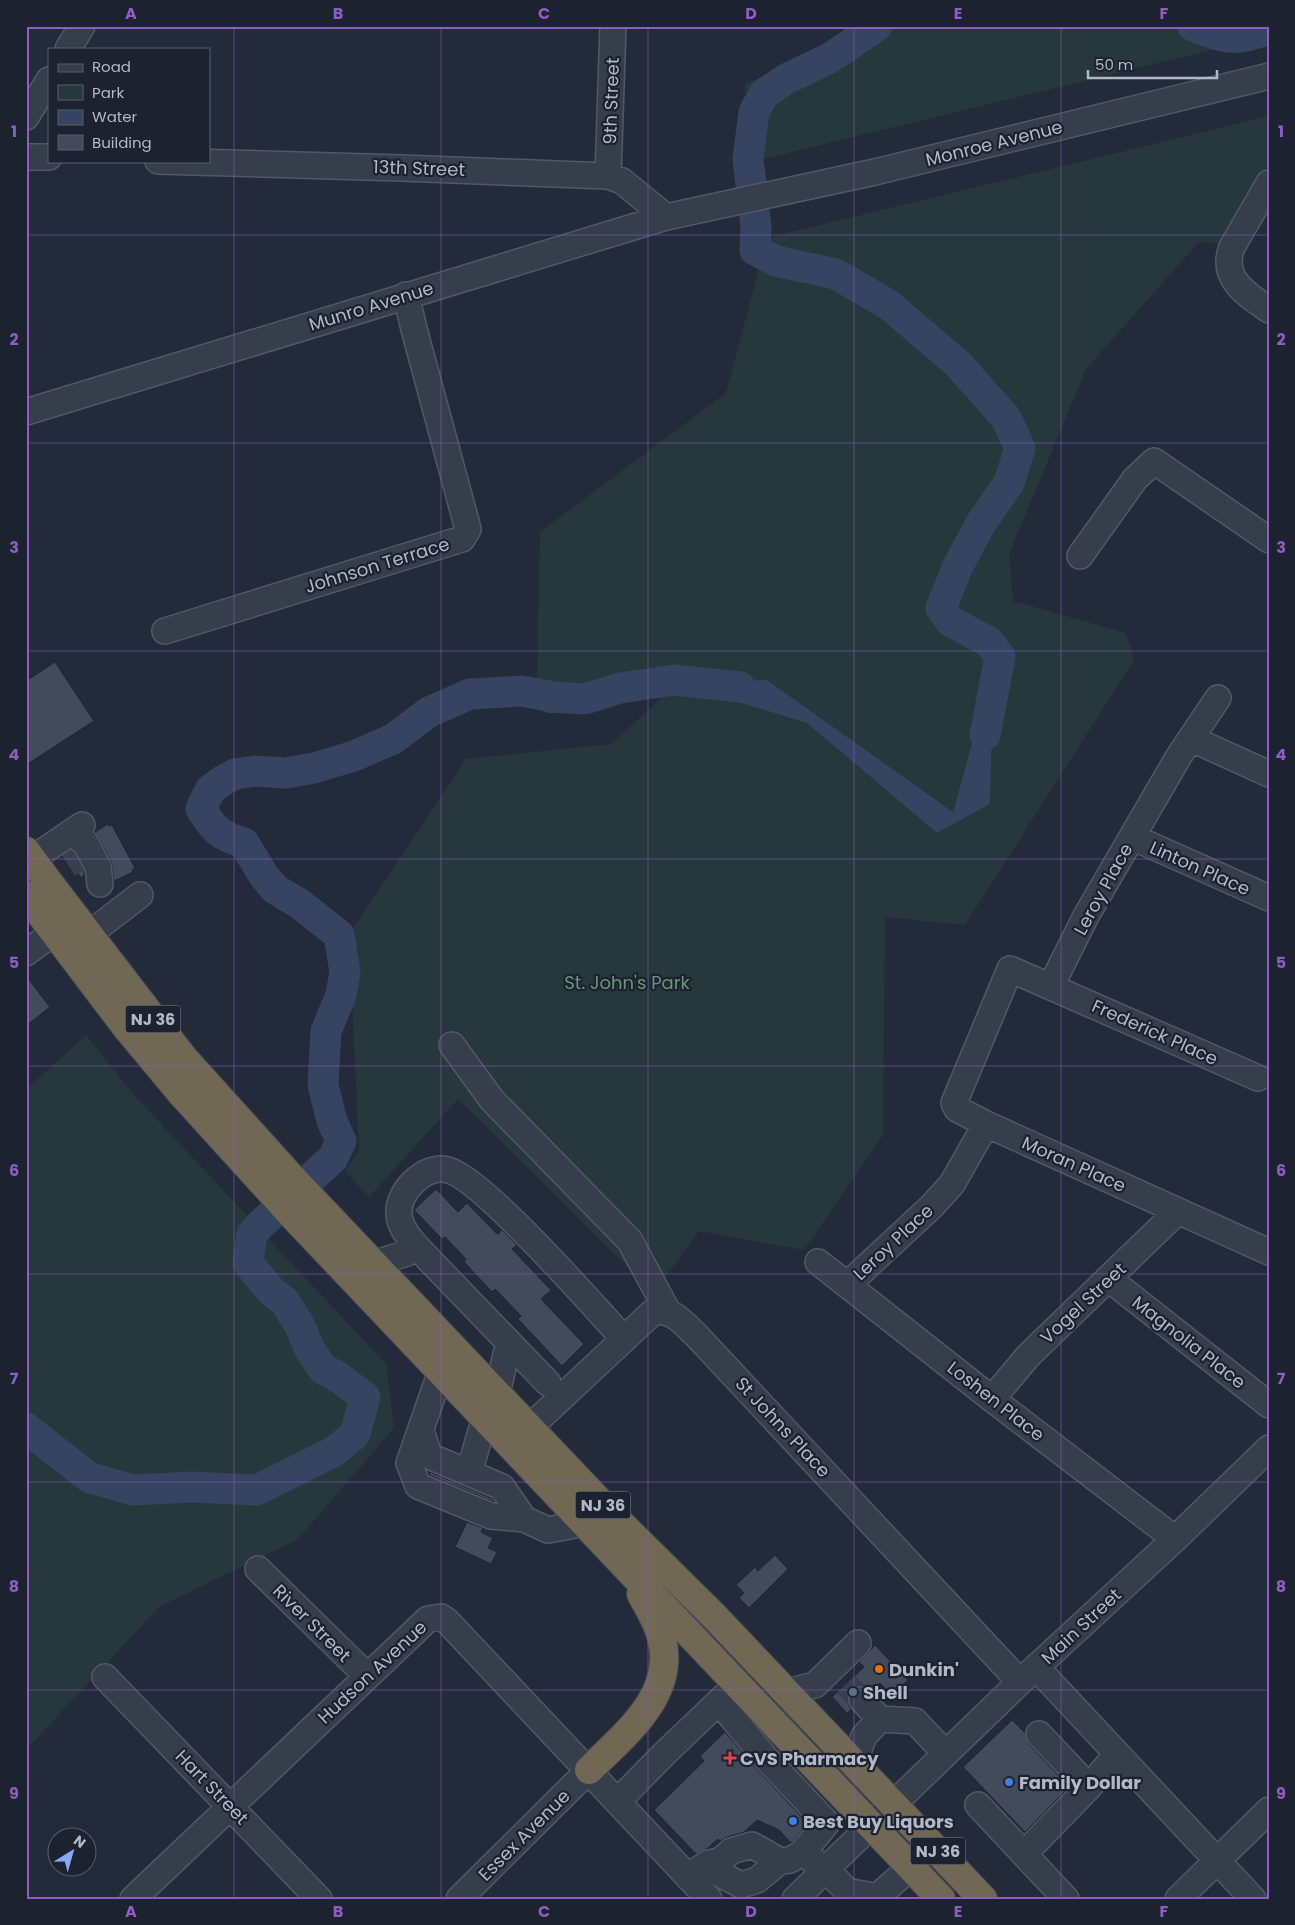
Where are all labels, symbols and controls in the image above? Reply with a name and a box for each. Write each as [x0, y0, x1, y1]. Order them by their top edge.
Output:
text: A [125, 2, 137, 25]
text: B [333, 2, 343, 25]
text: C [538, 2, 550, 25]
text: D [745, 2, 757, 25]
text: E [954, 2, 962, 25]
text: F [1160, 2, 1169, 25]
legend [48, 48, 210, 162]
scale bar [1088, 48, 1216, 80]
text: 50 m [1095, 54, 1133, 75]
text: Road [92, 56, 131, 77]
street label: 9th Street [597, 57, 625, 145]
text: Park [92, 82, 124, 103]
text: Water [92, 106, 138, 127]
street label: Monroe Avenue [923, 114, 1065, 172]
text: 1 [11, 120, 17, 143]
text: 1 [1278, 120, 1284, 143]
text: Building [92, 132, 152, 153]
street label: 13th Street [373, 154, 465, 182]
street label: Munro Avenue [306, 275, 436, 337]
text: 2 [9, 328, 19, 351]
text: 2 [1276, 328, 1286, 351]
street label: Johnson Terrace [302, 531, 452, 599]
text: 3 [9, 536, 19, 559]
text: 3 [1276, 536, 1286, 559]
text: 4 [9, 743, 20, 766]
text: 4 [1276, 743, 1287, 766]
street label: Linton Place [1146, 835, 1254, 901]
street label: Leroy Place [1068, 839, 1138, 939]
text: 5 [9, 951, 19, 974]
text: 5 [1276, 951, 1286, 974]
park label: St. John's Park [564, 970, 690, 995]
street label: Frederick Place [1088, 993, 1222, 1071]
road number: NJ 36 [126, 1006, 180, 1032]
street label: Moran Place [1018, 1130, 1130, 1198]
text: 6 [9, 1159, 19, 1182]
text: 6 [1276, 1159, 1286, 1182]
street label: Leroy Place [847, 1198, 939, 1286]
street label: Vogel Street [1035, 1257, 1131, 1349]
street label: Magnolia Place [1127, 1290, 1251, 1394]
street label: Loshen Place [942, 1355, 1050, 1447]
text: 7 [10, 1367, 19, 1390]
text: 7 [1277, 1367, 1286, 1390]
street label: St Johns Place [730, 1371, 836, 1483]
road number: NJ 36 [576, 1492, 630, 1518]
text: 8 [9, 1575, 19, 1598]
text: 8 [1276, 1575, 1286, 1598]
street label: River Street [268, 1579, 356, 1667]
street label: Main Street [1035, 1582, 1127, 1670]
street label: Hudson Avenue [312, 1615, 432, 1729]
place label: Dunkin' [889, 1657, 959, 1682]
marker: Dunkin' [873, 1663, 885, 1675]
place label: Shell [863, 1680, 908, 1705]
marker: Shell [847, 1686, 859, 1698]
street label: Hart Street [170, 1744, 254, 1830]
place label: CVS Pharmacy [740, 1746, 879, 1771]
marker: CVS Pharmacy [724, 1752, 736, 1764]
place label: Family Dollar [1019, 1770, 1141, 1795]
marker: Family Dollar [1003, 1776, 1015, 1788]
text: 9 [9, 1782, 19, 1805]
text: 9 [1276, 1782, 1286, 1805]
street label: Essex Avenue [473, 1784, 575, 1886]
place label: Best Buy Liquors [803, 1809, 954, 1834]
marker: Best Buy Liquors [787, 1815, 799, 1827]
north arrow [48, 1828, 98, 1878]
text: N [70, 1830, 90, 1853]
road number: NJ 36 [910, 1838, 966, 1864]
text: A [125, 1900, 137, 1923]
text: B [333, 1900, 343, 1923]
text: C [538, 1900, 550, 1923]
text: D [745, 1900, 757, 1923]
text: E [954, 1900, 962, 1923]
text: F [1160, 1900, 1169, 1923]

